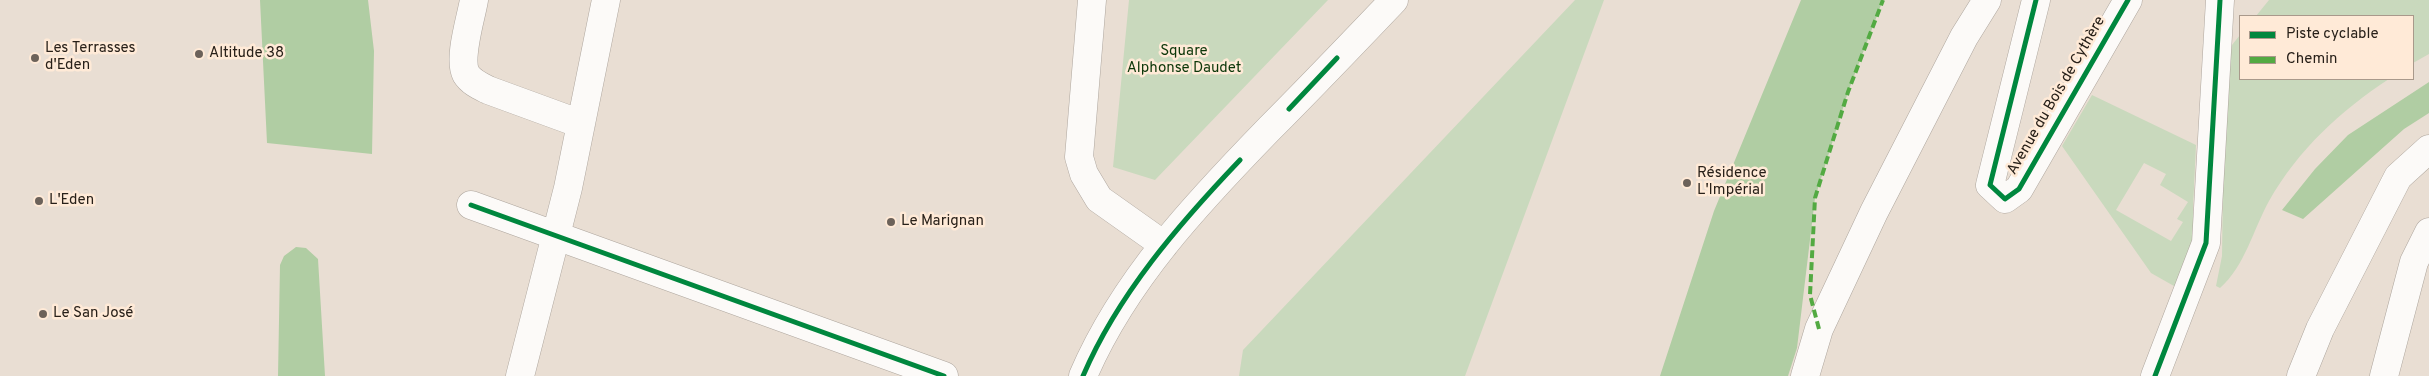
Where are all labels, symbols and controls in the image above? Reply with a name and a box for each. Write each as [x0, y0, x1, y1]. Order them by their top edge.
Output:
street label: Avenue du Bois de Cythère [2004, 13, 2110, 179]
legend [2239, 15, 2414, 80]
text: Piste cyclable [2286, 25, 2379, 44]
place label: Les Terrasses d'Eden [45, 40, 136, 75]
park label: Square Alphonse Daudet [1127, 43, 1241, 78]
place label: Altitude 38 [209, 45, 284, 63]
marker: Altitude 38 [193, 48, 205, 60]
text: Chemin [2286, 50, 2338, 69]
marker: Les Terrasses d'Eden [29, 52, 41, 64]
place label: Résidence L'Impérial [1697, 165, 1767, 200]
marker: Résidence L'Impérial [1681, 177, 1693, 189]
place label: L'Eden [49, 192, 94, 210]
marker: L'Eden [33, 195, 45, 207]
place label: Le Marignan [901, 213, 984, 231]
marker: Le Marignan [885, 216, 897, 228]
place label: Le San José [53, 305, 133, 323]
marker: Le San José [37, 308, 49, 320]

